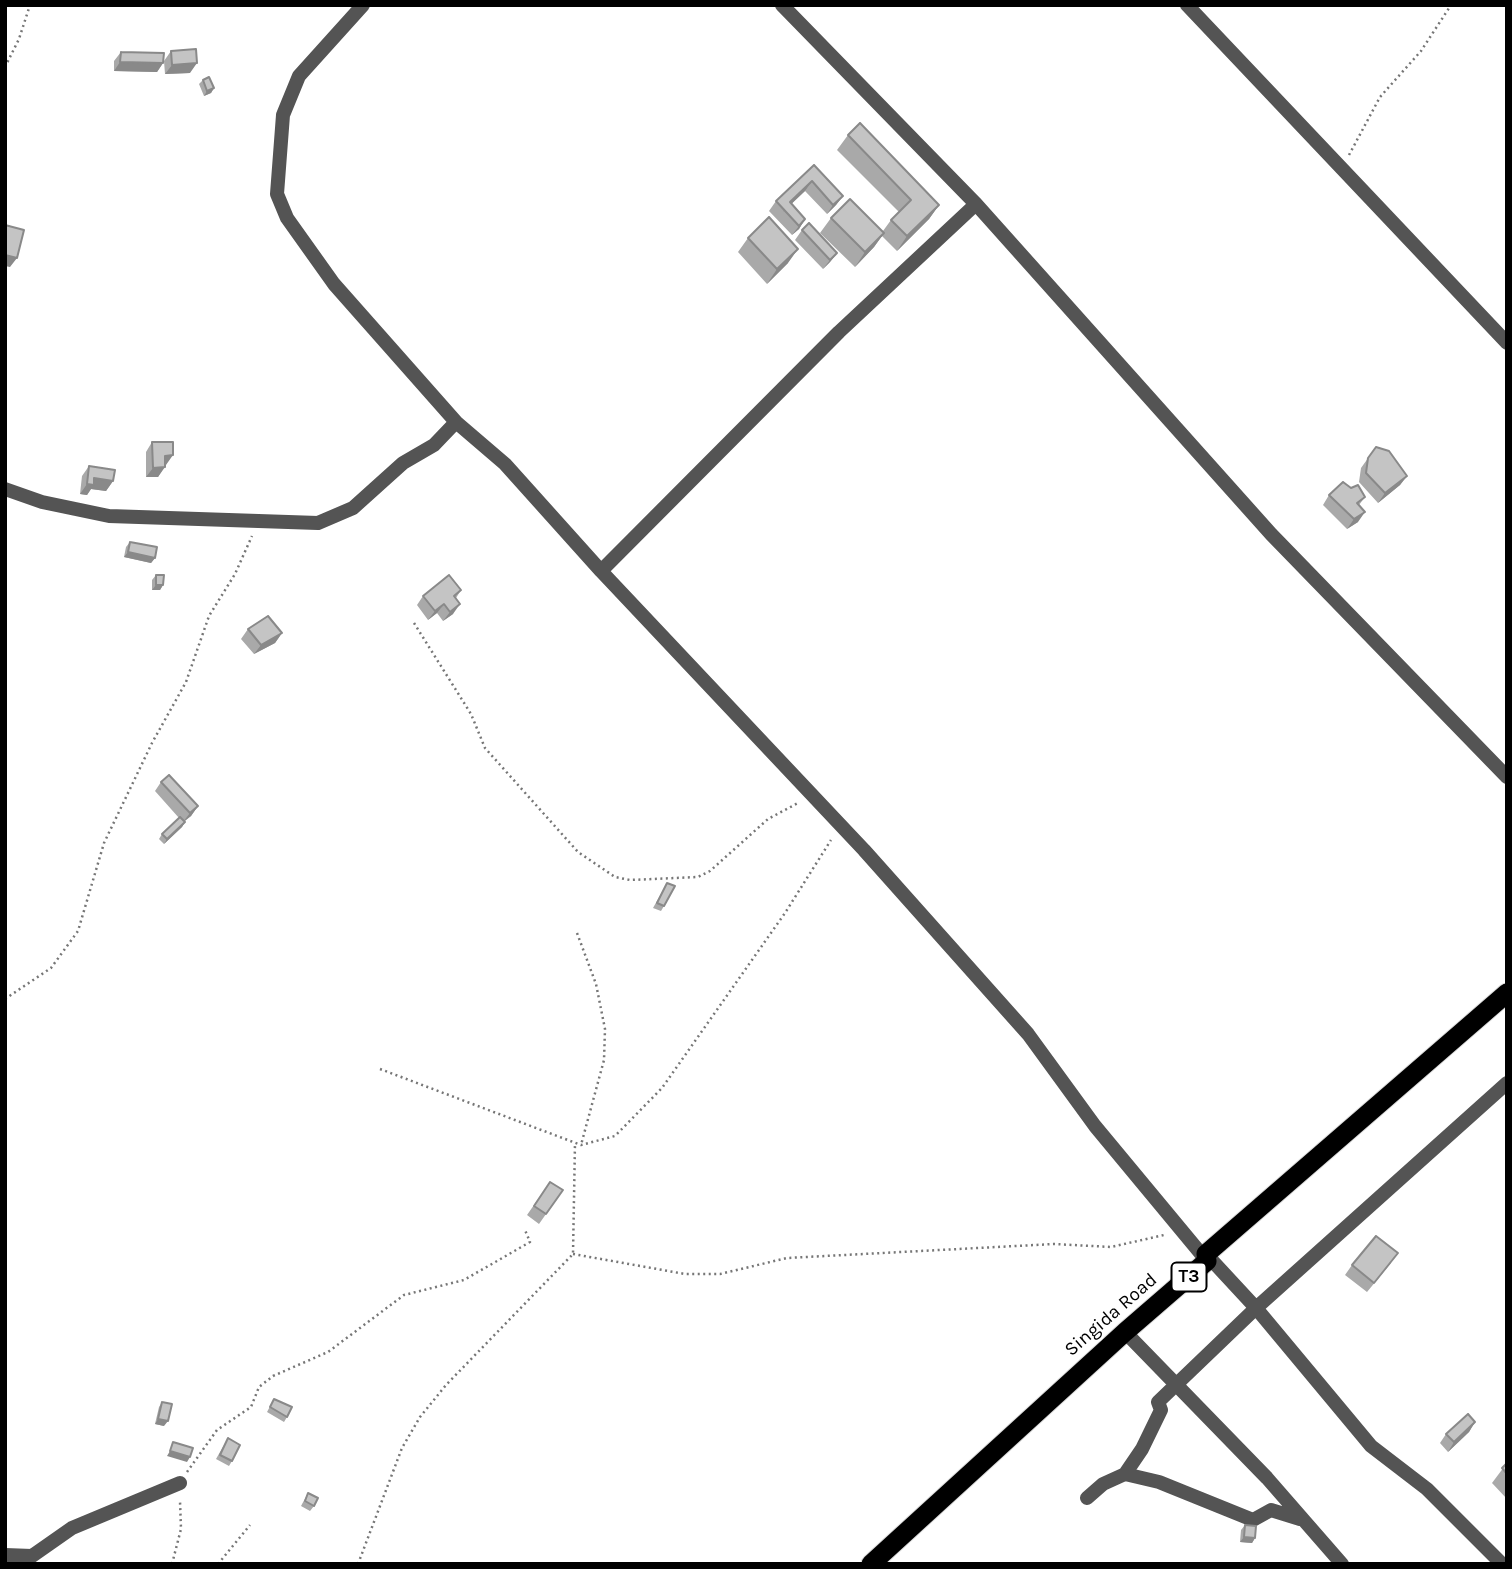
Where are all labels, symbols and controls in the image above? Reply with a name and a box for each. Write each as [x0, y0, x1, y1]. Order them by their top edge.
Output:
road number: T3 [1172, 1262, 1206, 1292]
street label: Singida Road [1060, 1269, 1162, 1361]

